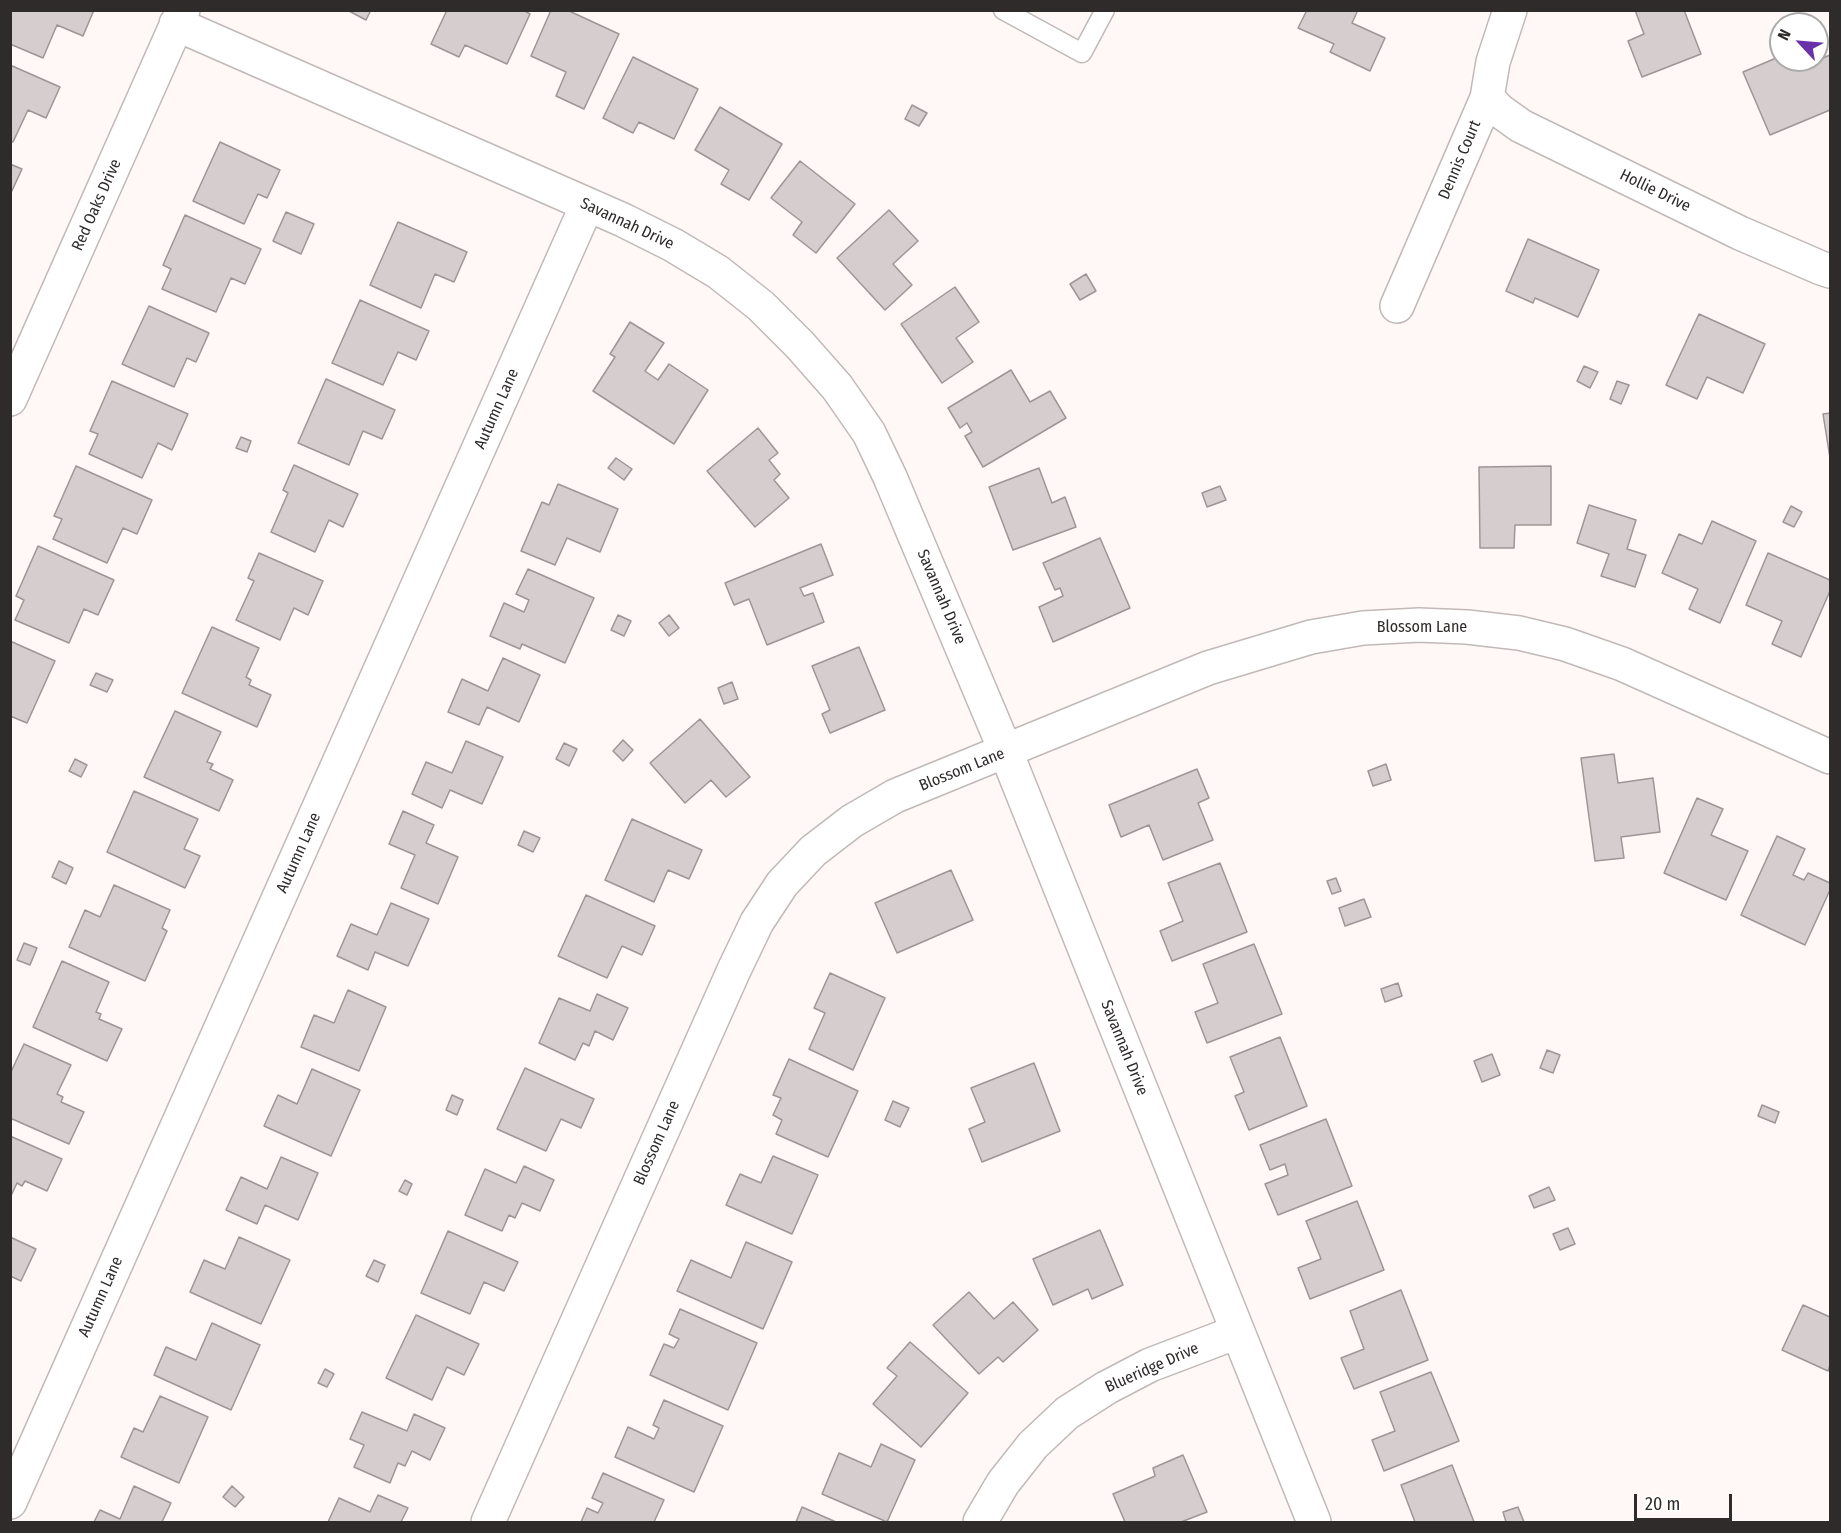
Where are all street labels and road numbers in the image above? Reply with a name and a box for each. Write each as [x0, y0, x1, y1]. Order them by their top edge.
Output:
street label: Dennis Court [1435, 118, 1485, 202]
street label: Red Oaks Drive [68, 156, 126, 254]
street label: Hollie Drive [1617, 166, 1693, 216]
street label: Savannah Drive [577, 194, 677, 254]
street label: Autumn Lane [471, 366, 523, 452]
street label: Savannah Drive [912, 547, 970, 647]
street label: Blossom Lane [1377, 618, 1467, 638]
street label: Blossom Lane [916, 744, 1008, 796]
street label: Autumn Lane [273, 810, 325, 896]
street label: Savannah Drive [1096, 998, 1152, 1098]
street label: Blossom Lane [630, 1098, 684, 1188]
street label: Autumn Lane [75, 1254, 127, 1340]
street label: Blueridge Drive [1102, 1339, 1202, 1397]

